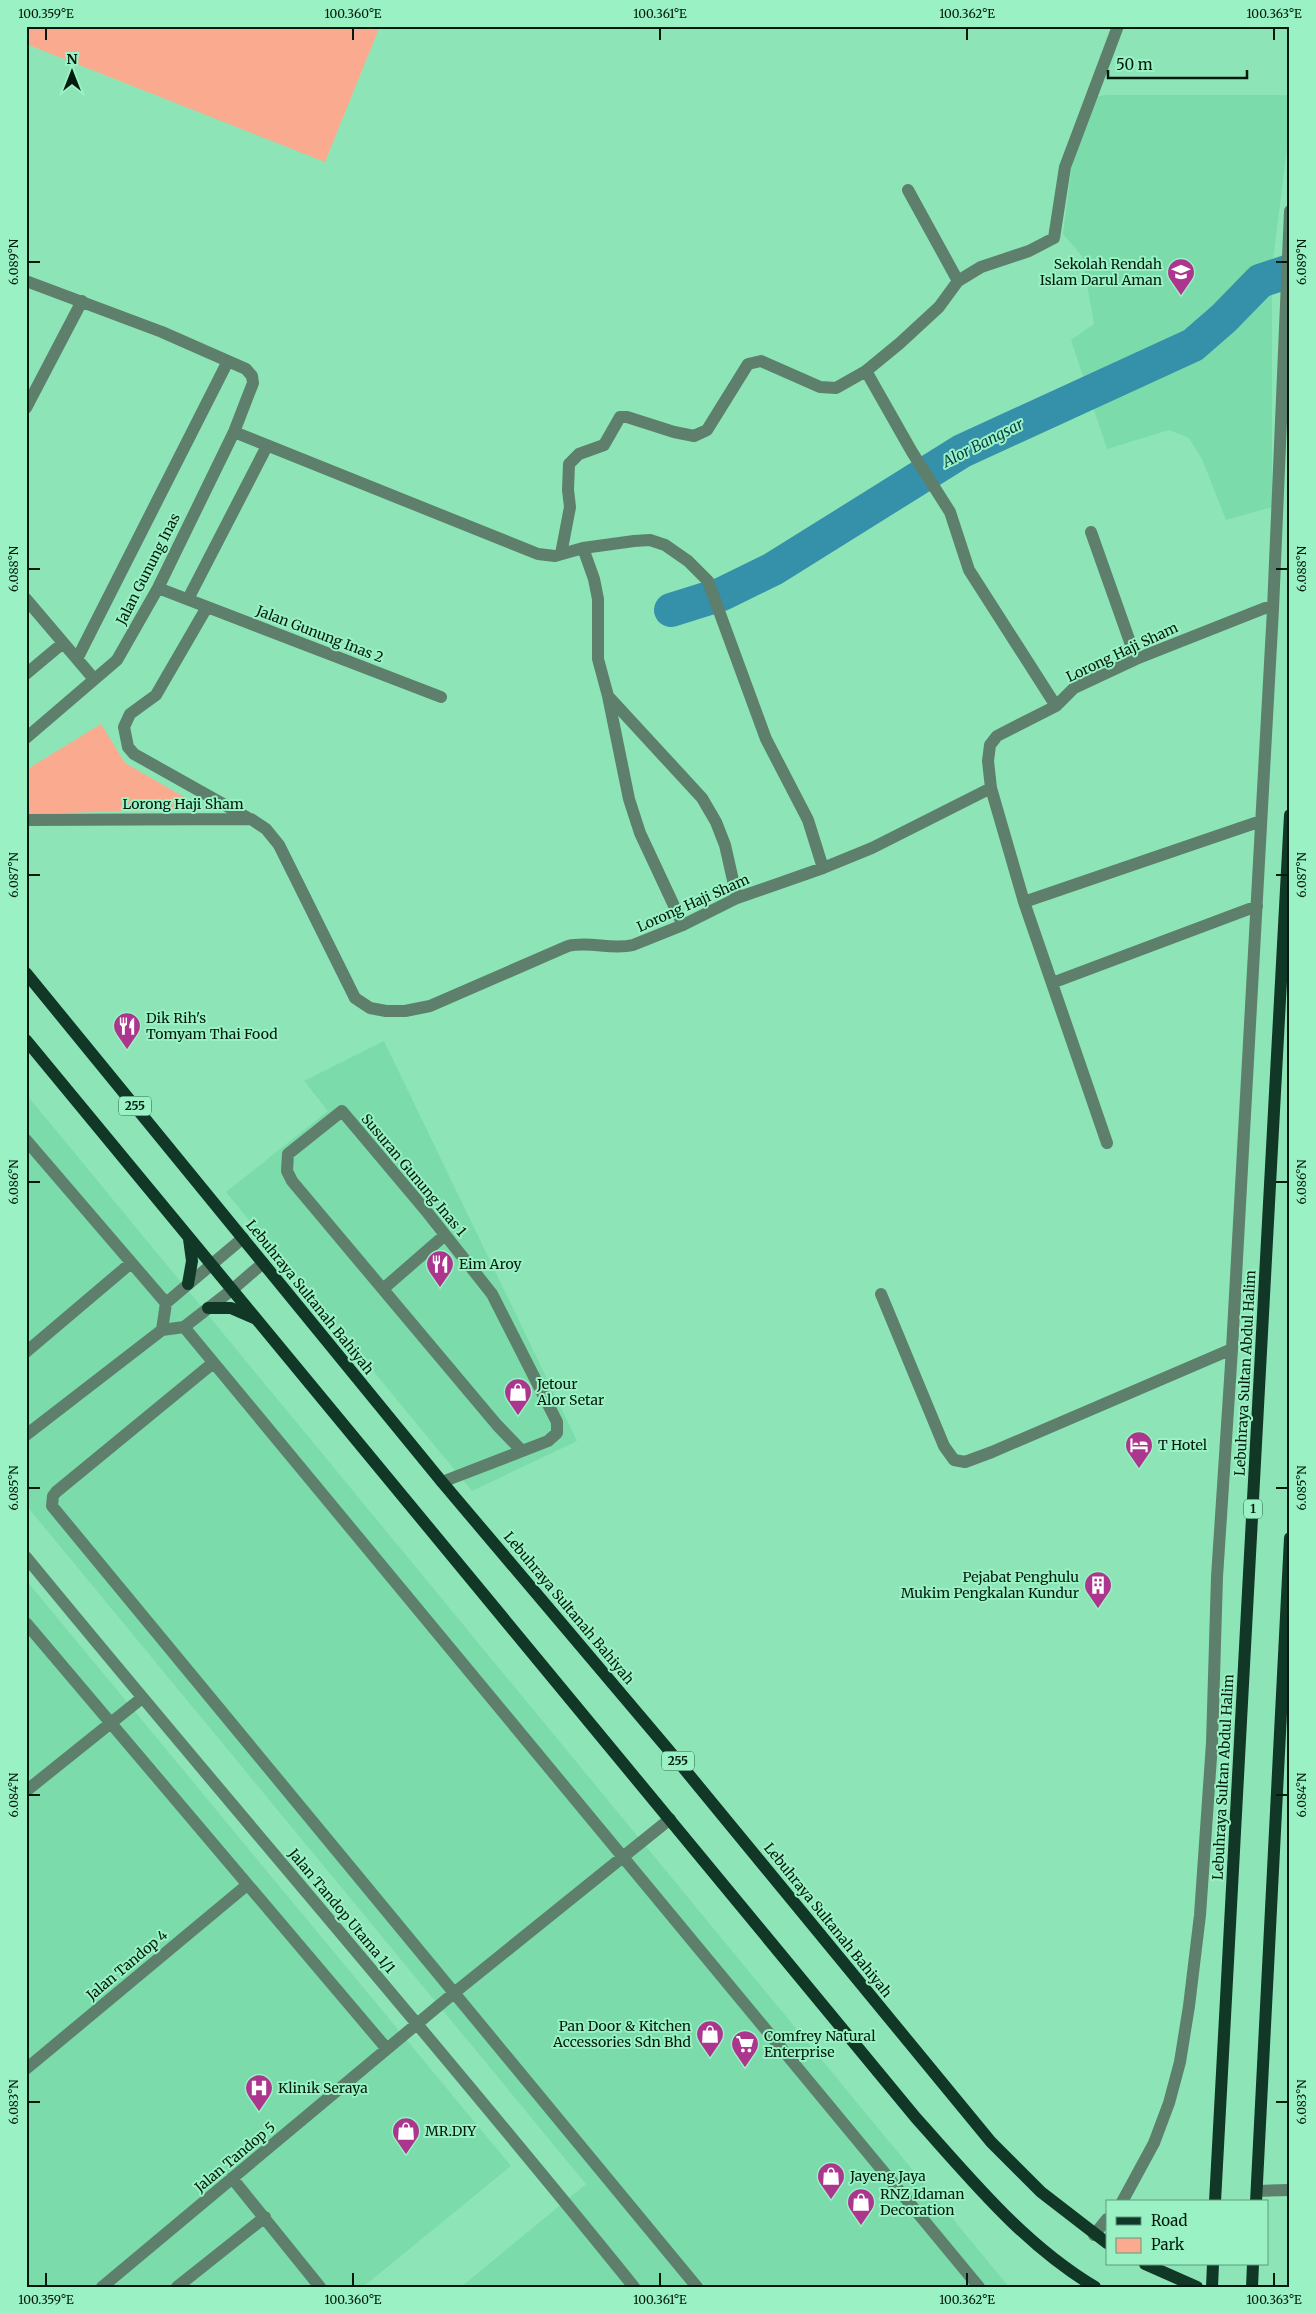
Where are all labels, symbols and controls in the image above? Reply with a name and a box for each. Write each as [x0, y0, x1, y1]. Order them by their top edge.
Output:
text: 100.359°E [18, 6, 74, 21]
text: 100.360°E [325, 6, 382, 21]
text: 100.361°E [633, 6, 687, 21]
text: 100.362°E [939, 6, 995, 21]
text: 100.363°E [1246, 6, 1302, 21]
north arrow [48, 48, 98, 98]
scale bar [1108, 48, 1247, 80]
text: N [66, 50, 78, 68]
text: 50 m [1116, 55, 1153, 74]
text: 6.089°N [6, 238, 21, 285]
text: 6.089°N [1294, 238, 1309, 285]
place label: Sekolah Rendah Islam Darul Aman [1040, 255, 1162, 289]
school or university icon: Sekolah Rendah Islam Darul Aman [1166, 257, 1196, 296]
water label: Alor Bangsar [938, 414, 1027, 472]
street label: Jalan Gunung Inas [112, 510, 184, 629]
text: 6.088°N [6, 545, 21, 592]
text: 6.088°N [1294, 545, 1309, 592]
street label: Jalan Gunung Inas 2 [253, 601, 386, 667]
street label: Lorong Haji Sham [1063, 618, 1181, 686]
street label: Lorong Haji Sham [122, 795, 244, 813]
text: 6.087°N [6, 851, 21, 898]
text: 6.087°N [1294, 851, 1309, 898]
street label: Lorong Haji Sham [634, 870, 752, 936]
place label: Dik Rih's Tomyam Thai Food [146, 1009, 278, 1043]
restaurant icon: Dik Rih's Tomyam Thai Food [112, 1011, 142, 1050]
road number: 255 [119, 1096, 151, 1116]
street label: Susuran Gunung Inas 1 [357, 1110, 471, 1240]
text: 6.086°N [6, 1159, 21, 1205]
text: 6.086°N [1294, 1159, 1309, 1205]
street label: Lebuhraya Sultanah Bahiyah [242, 1216, 378, 1378]
restaurant icon: Eim Aroy [425, 1249, 455, 1288]
place label: Eim Aroy [459, 1255, 522, 1273]
street label: Lebuhraya Sultan Abdul Halim [1231, 1270, 1259, 1476]
place label: Jetour Alor Setar [536, 1375, 604, 1409]
shop icon: Jetour Alor Setar [503, 1377, 533, 1416]
hotel icon: T Hotel [1124, 1430, 1154, 1469]
place label: T Hotel [1158, 1436, 1208, 1454]
text: 6.085°N [6, 1465, 21, 1511]
text: 6.085°N [1294, 1465, 1309, 1511]
road number: 1 [1244, 1500, 1262, 1518]
street label: Lebuhraya Sultanah Bahiyah [500, 1528, 638, 1688]
place label: Pejabat Penghulu Mukim Pengkalan Kundur [901, 1568, 1079, 1602]
building icon: Pejabat Penghulu Mukim Pengkalan Kundur [1083, 1570, 1113, 1609]
street label: Lebuhraya Sultan Abdul Halim [1209, 1674, 1237, 1880]
road number: 255 [662, 1752, 694, 1770]
text: 6.084°N [6, 1772, 21, 1817]
text: 6.084°N [1294, 1772, 1309, 1817]
street label: Lebuhraya Sultanah Bahiyah [760, 1839, 896, 2001]
street label: Jalan Tandop Utama 1/1 [284, 1844, 399, 1977]
street label: Jalan Tandop 4 [82, 1926, 172, 2005]
place label: Pan Door & Kitchen Accessories Sdn Bhd [552, 2017, 692, 2051]
shop icon: Pan Door & Kitchen Accessories Sdn Bhd [695, 2019, 725, 2058]
place label: Comfrey Natural Enterprise [764, 2027, 876, 2061]
supermarket icon: Comfrey Natural Enterprise [730, 2029, 760, 2068]
hospital icon: Klinik Seraya [244, 2073, 274, 2112]
text: 6.083°N [6, 2079, 21, 2125]
place label: Klinik Seraya [278, 2079, 368, 2097]
text: 6.083°N [1294, 2079, 1309, 2125]
shop icon: MR.DIY [391, 2116, 421, 2155]
street label: Jalan Tandop 5 [190, 2118, 279, 2197]
place label: MR.DIY [425, 2122, 477, 2140]
shop icon: Jayeng Jaya [816, 2161, 846, 2200]
place label: Jayeng Jaya [849, 2167, 926, 2185]
place label: RNZ Idaman Decoration [880, 2185, 965, 2219]
shop icon: RNZ Idaman Decoration [846, 2187, 876, 2226]
legend [1106, 2200, 1268, 2266]
text: Road [1151, 2211, 1187, 2230]
text: Park [1151, 2235, 1185, 2254]
text: 100.359°E [18, 2292, 74, 2307]
text: 100.360°E [325, 2292, 382, 2307]
text: 100.361°E [633, 2292, 687, 2307]
text: 100.362°E [939, 2292, 995, 2307]
text: 100.363°E [1246, 2292, 1302, 2307]

